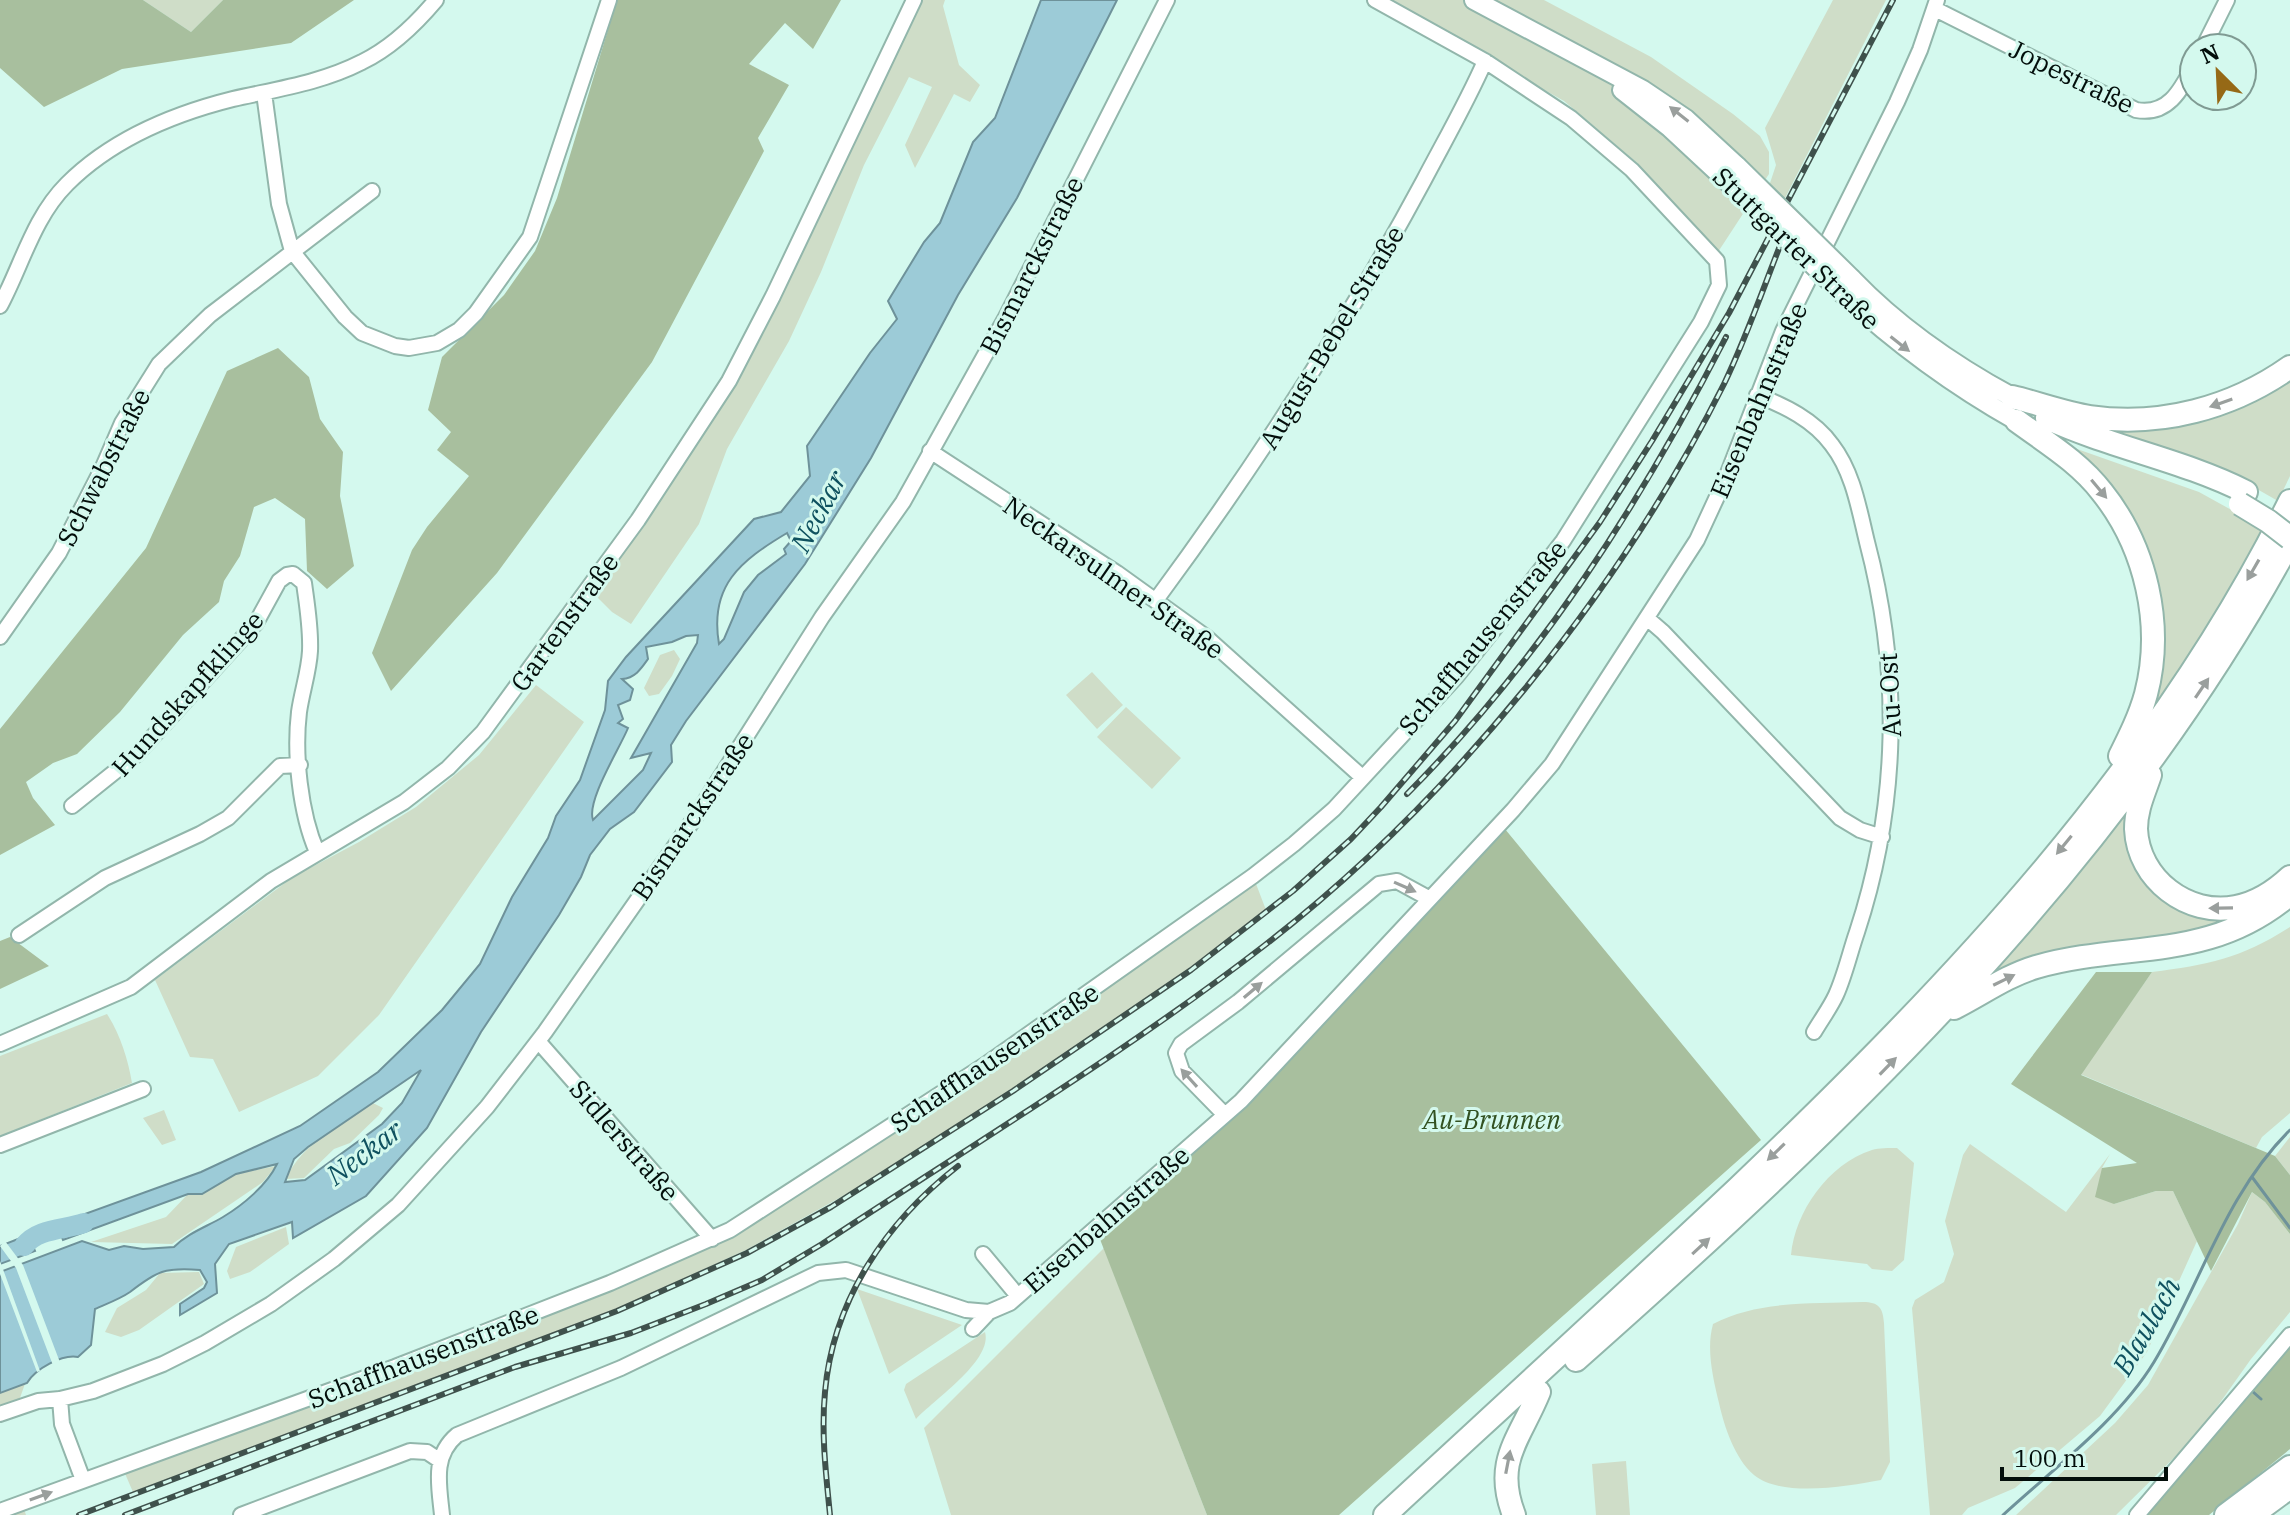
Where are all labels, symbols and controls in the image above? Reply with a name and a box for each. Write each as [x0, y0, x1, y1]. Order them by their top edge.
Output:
street label: Jopestraße [2004, 31, 2140, 121]
north arrow [2178, 32, 2258, 112]
text: N [2196, 36, 2224, 70]
one-way arrow [1669, 107, 1689, 123]
street label: Stuttgarter Straße [1706, 159, 1888, 337]
street label: Bismarckstraße [972, 170, 1090, 360]
street label: August-Bebel-Straße [1251, 219, 1411, 455]
street label: Eisenbahnstraße [1702, 297, 1814, 503]
one-way arrow [1890, 336, 1910, 352]
street label: Schwabstraße [49, 383, 157, 551]
one-way arrow [2209, 398, 2233, 410]
water label: Neckar [781, 463, 855, 559]
one-way arrow [2090, 478, 2107, 498]
street label: Neckarsulmer Straße [997, 488, 1231, 666]
street label: Schaffhausenstraße [1390, 532, 1574, 742]
street label: Gartenstraße [502, 546, 626, 698]
one-way arrow [2246, 559, 2260, 581]
street label: Hundskapfklinge [104, 603, 270, 783]
street label: Au-Ost [1870, 652, 1908, 738]
one-way arrow [2194, 677, 2209, 699]
street label: Bismarckstraße [623, 726, 761, 906]
one-way arrow [2056, 835, 2072, 855]
one-way arrow [1394, 880, 1417, 893]
one-way arrow [2208, 902, 2233, 914]
one-way arrow [1992, 973, 2015, 987]
street label: Schaffhausenstraße [883, 975, 1105, 1139]
one-way arrow [1243, 982, 1263, 999]
one-way arrow [1878, 1057, 1897, 1076]
one-way arrow [1181, 1069, 1199, 1088]
street label: Sidlerstraße [563, 1072, 687, 1208]
park label: Au-Brunnen [1421, 1102, 1561, 1136]
water label: Neckar [318, 1111, 410, 1193]
street label: Eisenbahnstraße [1016, 1138, 1196, 1300]
one-way arrow [1767, 1142, 1786, 1161]
one-way arrow [1691, 1238, 1710, 1256]
water label: Blaulach [2103, 1270, 2189, 1382]
street label: Schaffhausenstraße [303, 1296, 543, 1416]
scale bar [2002, 1431, 2166, 1481]
text: 100 m [2014, 1442, 2086, 1474]
one-way arrow [1502, 1449, 1515, 1474]
one-way arrow [30, 1489, 54, 1502]

